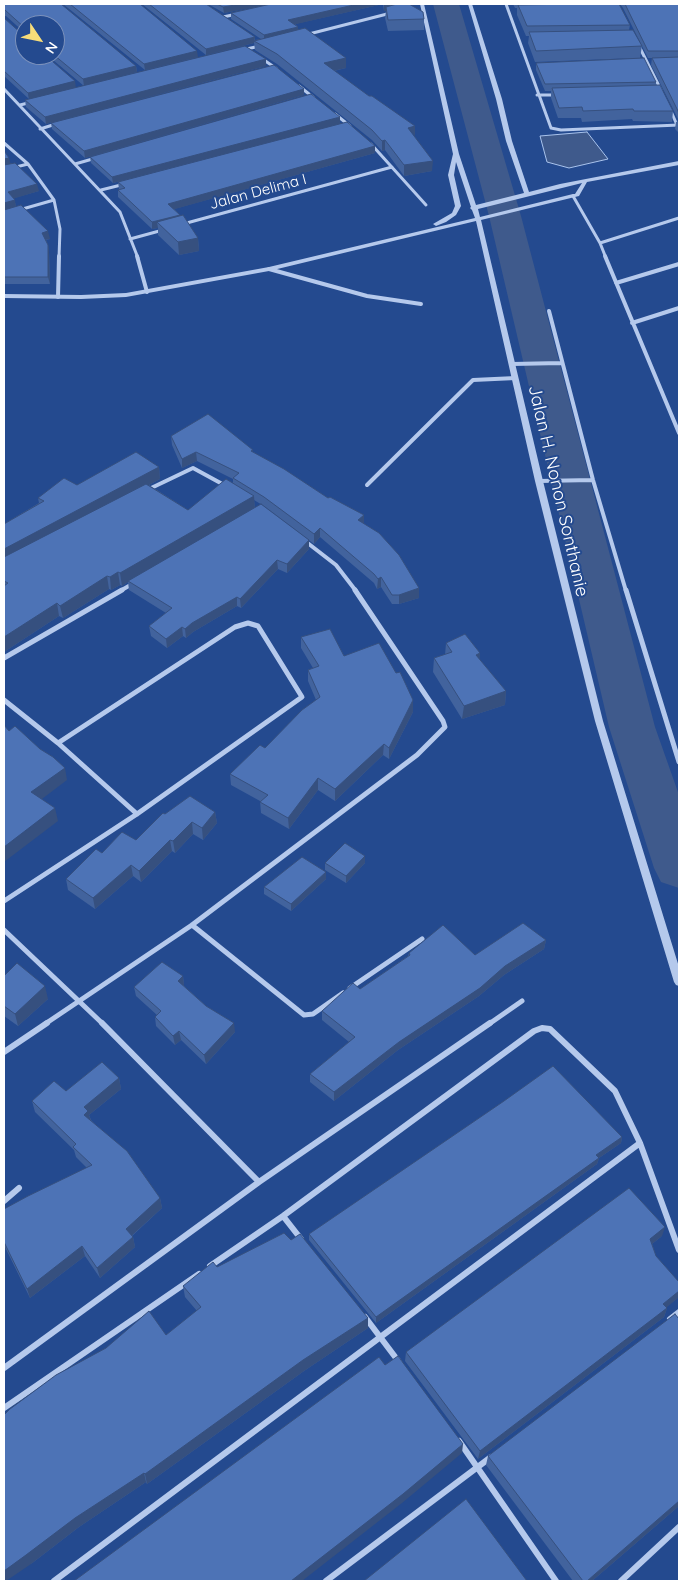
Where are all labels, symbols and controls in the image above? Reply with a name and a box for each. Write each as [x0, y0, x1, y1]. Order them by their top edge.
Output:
north arrow [15, 15, 65, 65]
text: N [41, 39, 62, 57]
street label: Jalan Delima I [208, 170, 308, 214]
street label: Jalan H. Nonon Sonthanie [523, 383, 593, 599]

